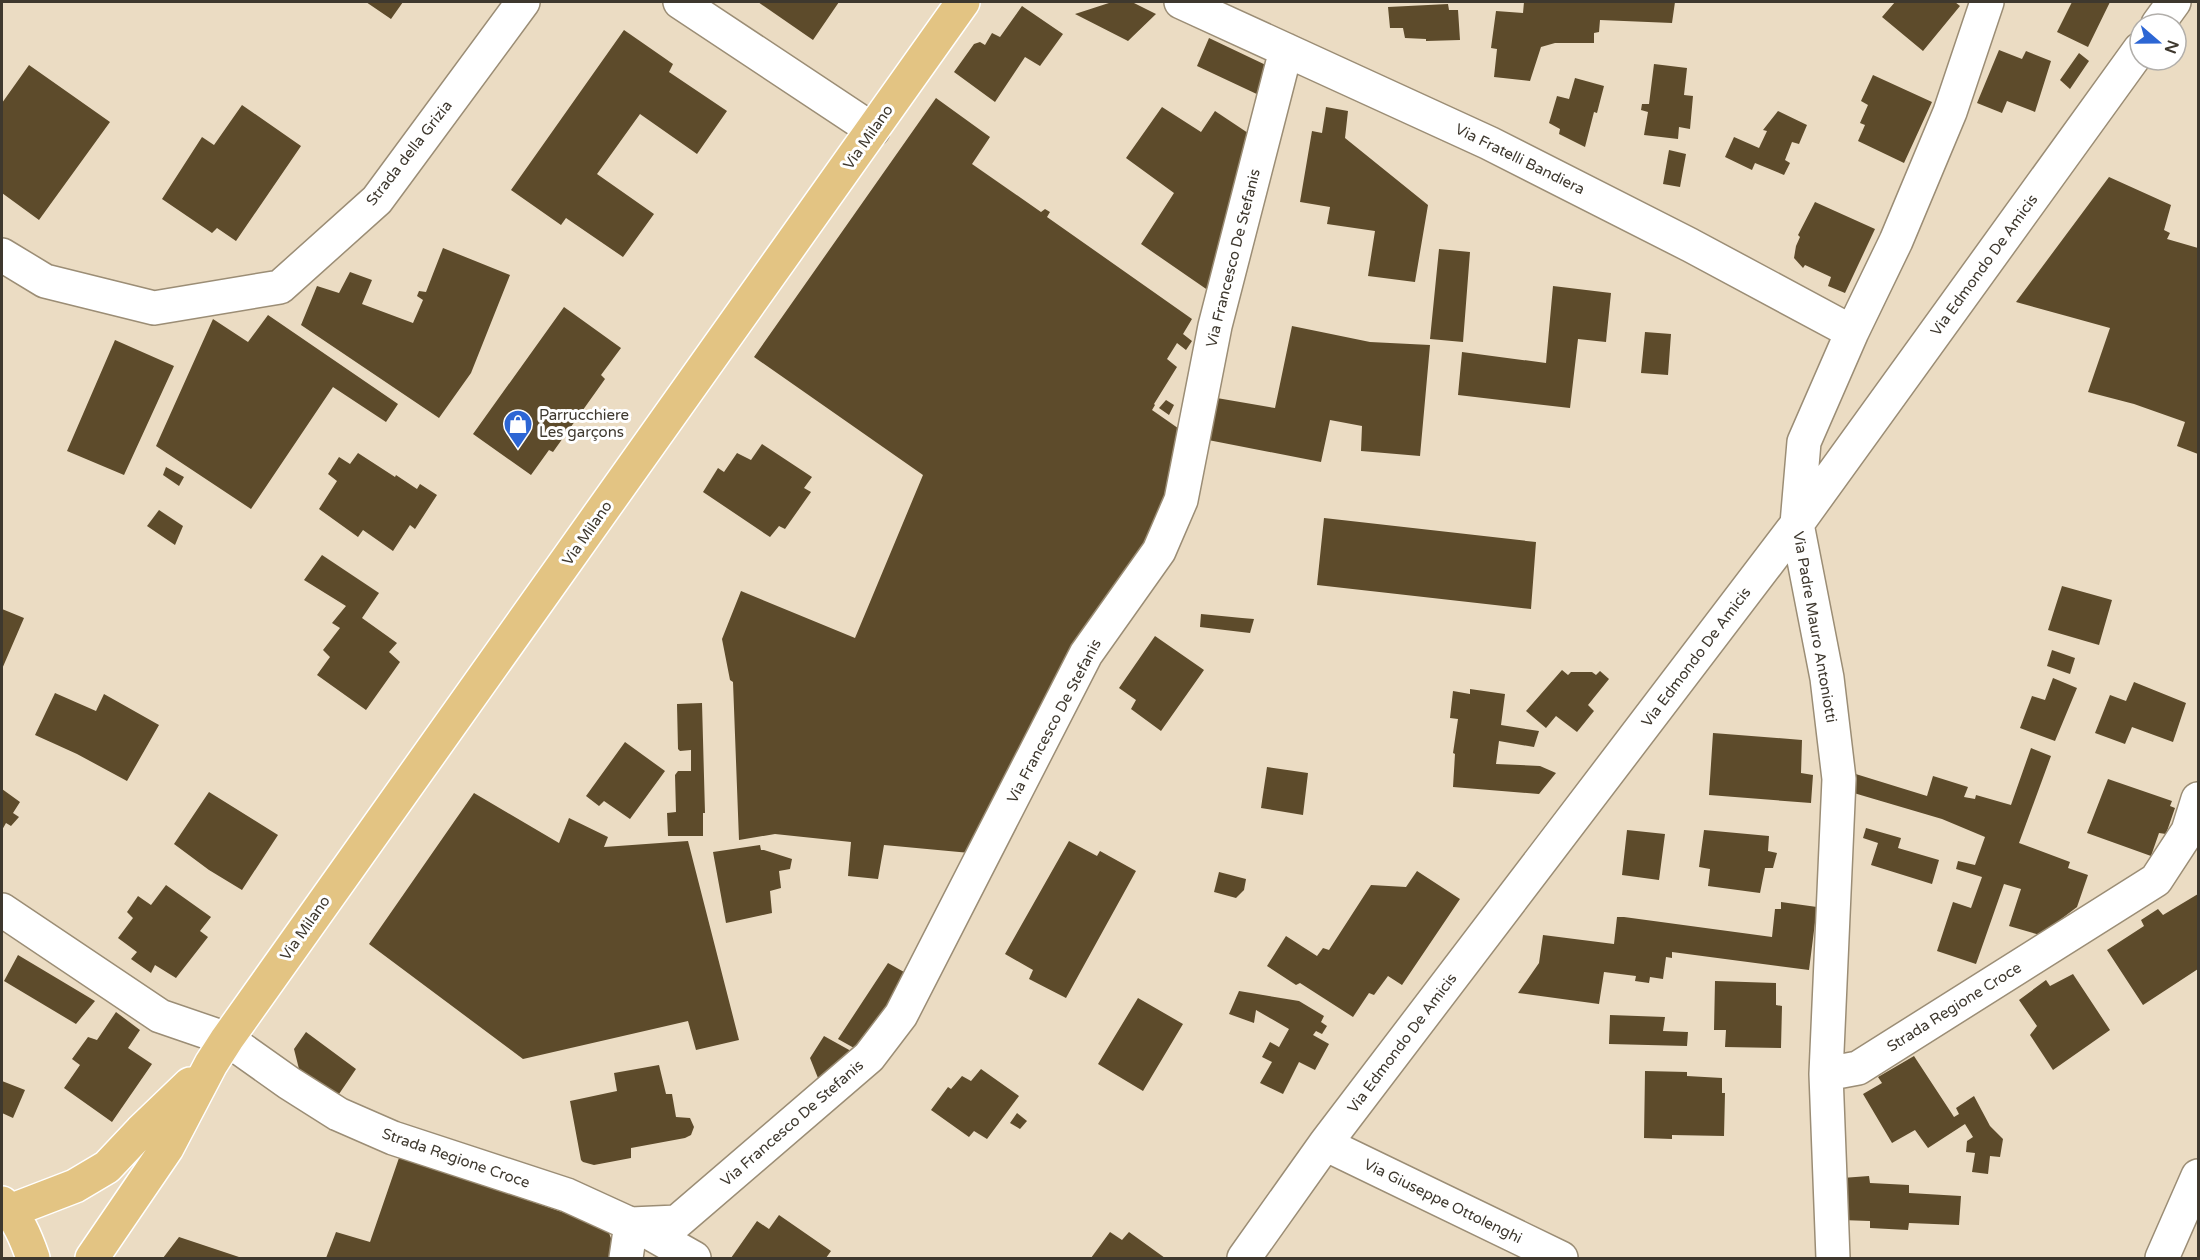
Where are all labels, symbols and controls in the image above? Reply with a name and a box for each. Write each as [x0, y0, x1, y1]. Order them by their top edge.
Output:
north arrow [2128, 12, 2188, 72]
text: N [2160, 37, 2183, 56]
street label: Strada della Grizia [362, 97, 456, 209]
street label: Via Milano [839, 101, 897, 173]
street label: Via Fratelli Bandiera [1452, 120, 1588, 198]
street label: Via Francesco De Stefanis [1202, 167, 1264, 349]
street label: Via Edmondo De Amicis [1927, 191, 2041, 339]
place label: Parrucchiere Les garçons [539, 406, 629, 441]
shop icon: Parrucchiere Les garçons [502, 408, 534, 450]
street label: Via Milano [558, 497, 616, 569]
street label: Via Padre Mauro Antoniotti [1789, 530, 1841, 724]
street label: Via Edmondo De Amicis [1637, 583, 1755, 731]
street label: Via Francesco De Stefanis [1003, 636, 1105, 806]
street label: Via Milano [276, 892, 334, 964]
street label: Strada Regione Croce [1884, 958, 2024, 1056]
street label: Via Edmondo De Amicis [1343, 969, 1461, 1117]
street label: Via Francesco De Stefanis [717, 1056, 867, 1190]
street label: Strada Regione Croce [380, 1124, 532, 1192]
street label: Via Giuseppe Ottolenghi [1361, 1155, 1525, 1247]

